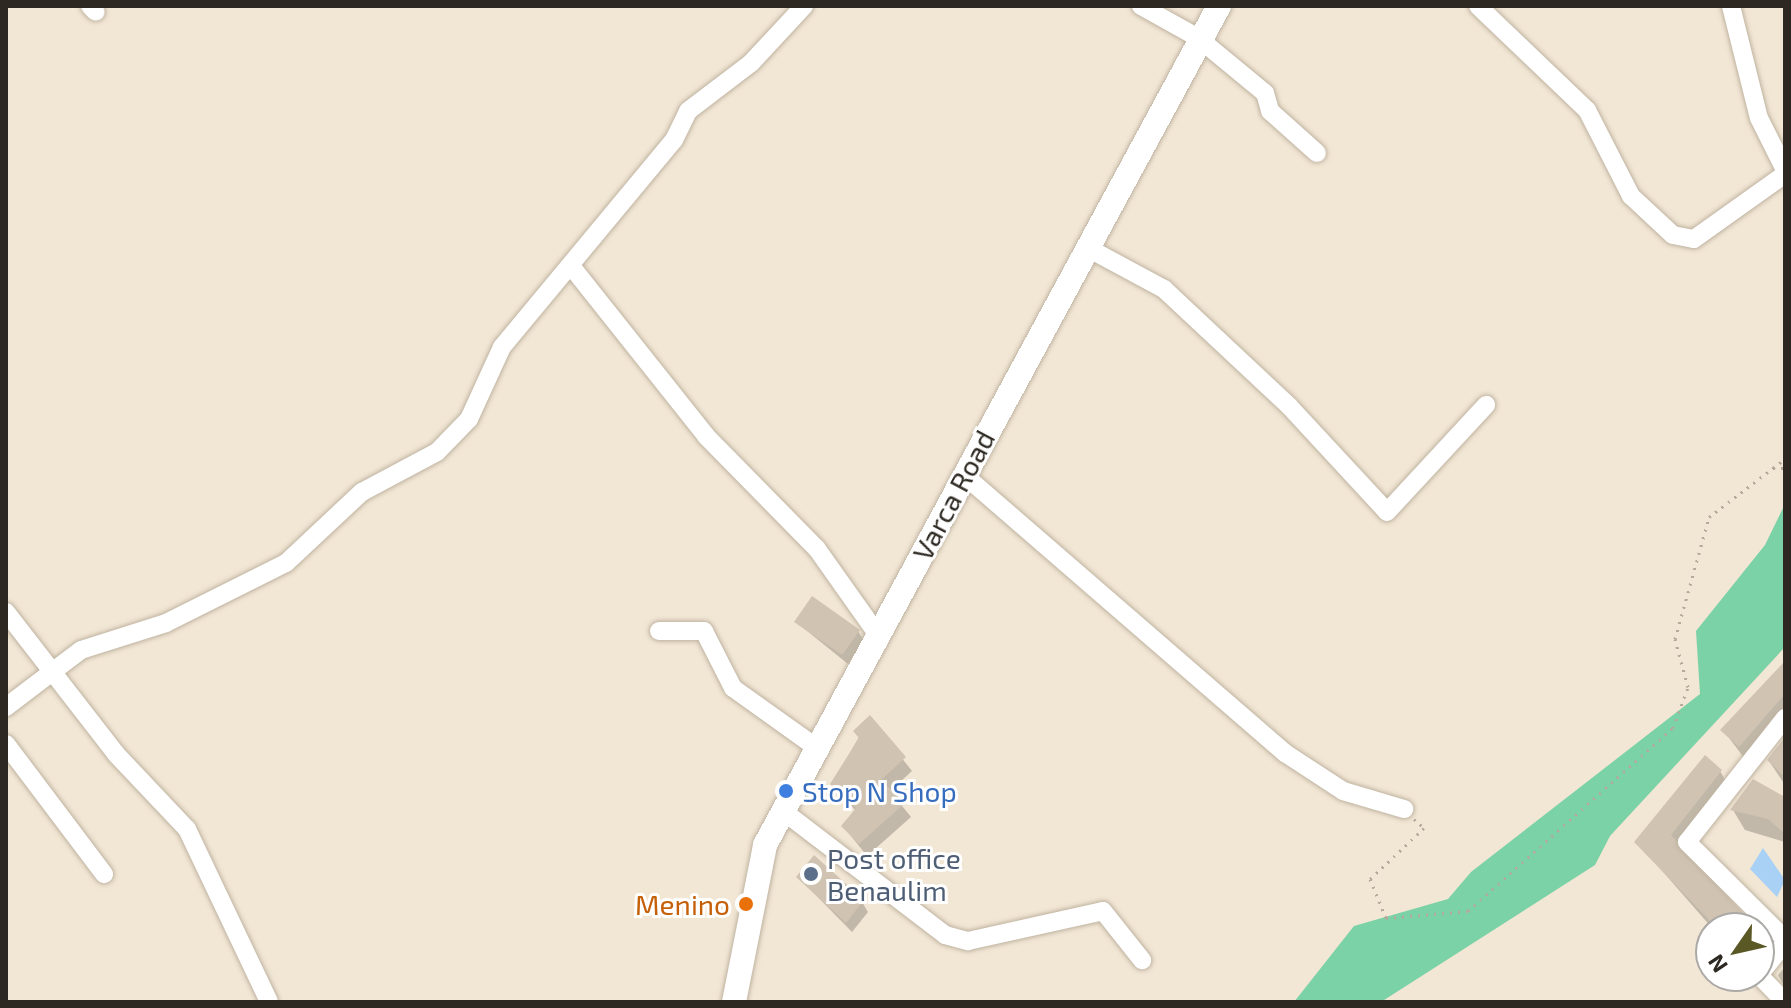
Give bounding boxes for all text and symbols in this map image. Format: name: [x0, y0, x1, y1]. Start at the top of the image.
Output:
street label: Varca Road: [905, 424, 1001, 566]
place label: Stop N Shop: [802, 774, 957, 808]
marker: Stop N Shop: [777, 782, 795, 800]
place label: Post office Benaulim: [827, 841, 961, 907]
marker: Post office Benaulim: [802, 865, 820, 883]
place label: Menino: [635, 887, 730, 921]
marker: Menino: [737, 895, 755, 913]
north arrow: [1695, 912, 1775, 992]
text: N: [1702, 950, 1732, 978]

